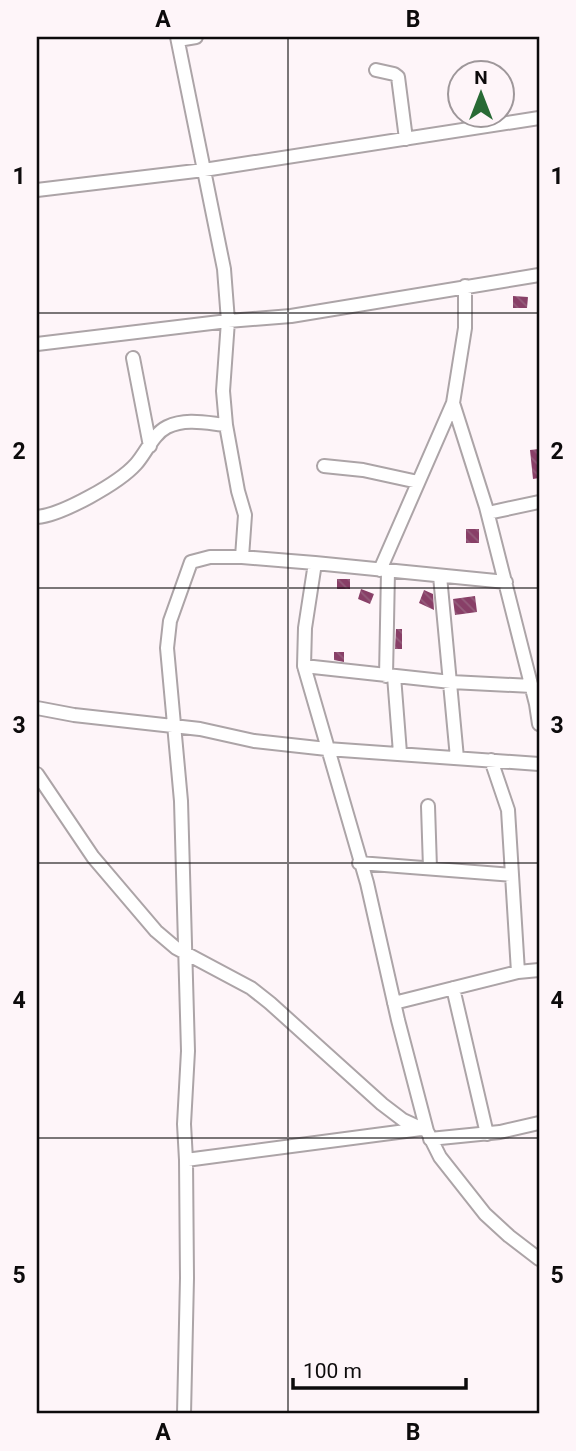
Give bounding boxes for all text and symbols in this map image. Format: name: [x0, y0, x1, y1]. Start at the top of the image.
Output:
text: A: [155, 6, 171, 33]
text: B: [406, 6, 420, 33]
north arrow: [447, 60, 516, 130]
text: N: [474, 66, 488, 89]
text: 1: [12, 163, 26, 190]
text: 1: [550, 163, 564, 190]
text: 2: [12, 438, 26, 465]
text: 2: [550, 438, 564, 465]
text: 3: [12, 712, 26, 739]
text: 3: [550, 712, 564, 739]
text: 4: [12, 987, 26, 1014]
text: 4: [550, 987, 564, 1014]
text: 5: [12, 1262, 26, 1289]
text: 5: [550, 1262, 564, 1289]
scale bar: [293, 1346, 466, 1390]
text: 100 m: [303, 1359, 362, 1383]
text: A: [155, 1419, 171, 1446]
text: B: [406, 1419, 420, 1446]

